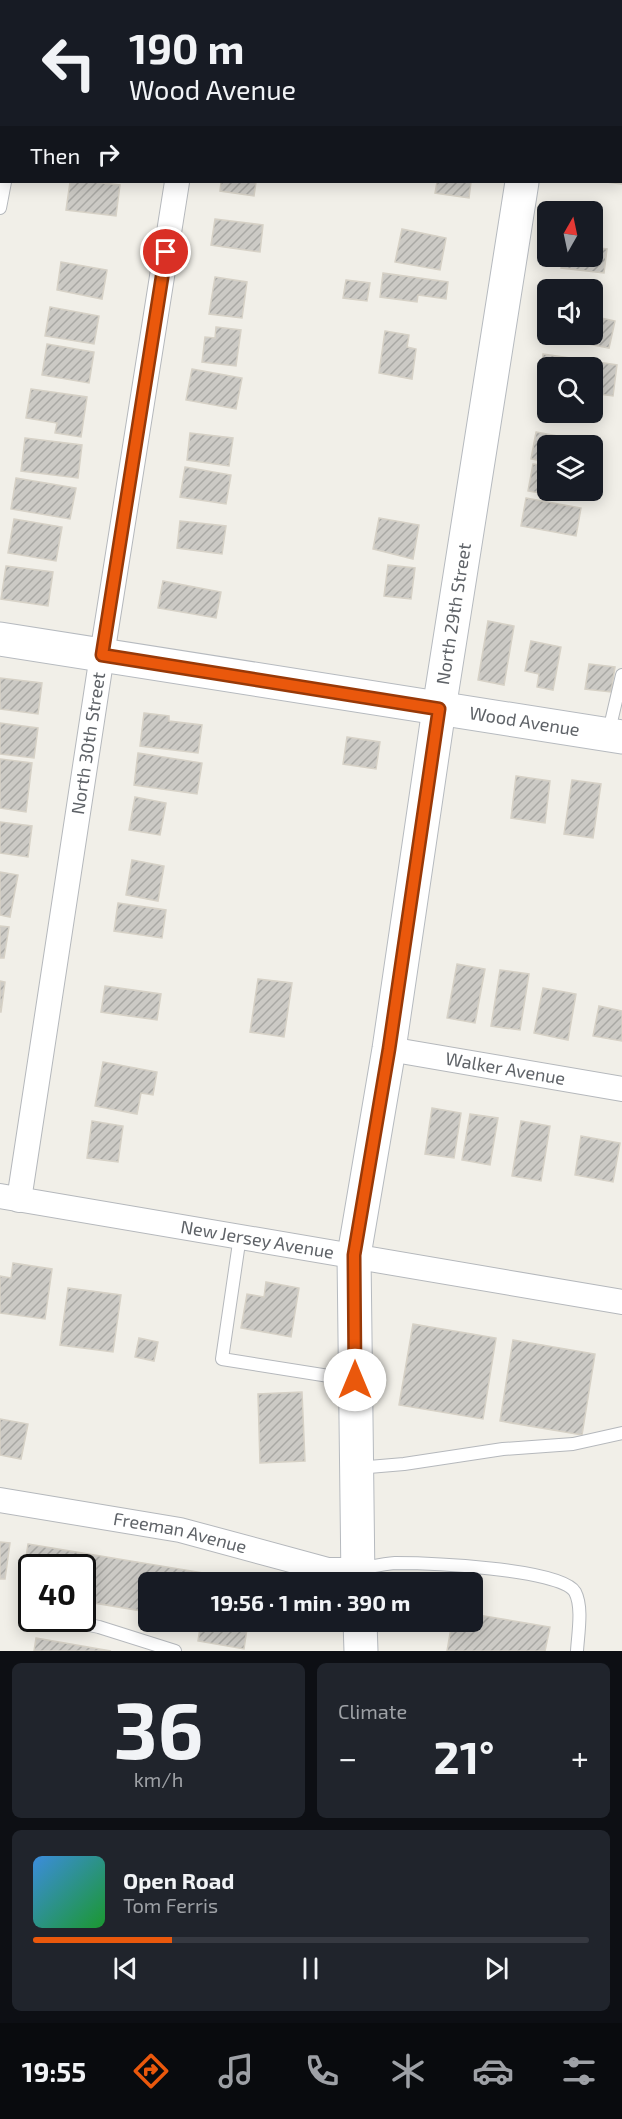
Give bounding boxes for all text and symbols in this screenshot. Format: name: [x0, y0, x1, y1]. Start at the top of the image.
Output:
text: 190 m: [129, 22, 245, 72]
icon: left: [30, 24, 108, 102]
text: Wood Avenue: [129, 73, 296, 105]
icon: right: [92, 138, 125, 171]
text: Then: [30, 142, 80, 168]
north arrow: [537, 201, 603, 267]
map controls: [537, 201, 603, 501]
pin: [140, 226, 191, 277]
icon: arrive: [149, 235, 182, 268]
button: sound: [537, 279, 603, 345]
button: search: [537, 357, 603, 423]
button: layers: [537, 435, 603, 501]
street label: North 29th Street: [431, 541, 475, 686]
street label: North 30th Street: [66, 670, 109, 816]
street label: Wood Avenue: [468, 701, 581, 740]
street label: Walker Avenue: [444, 1047, 567, 1089]
street label: New Jersey Avenue: [179, 1215, 336, 1263]
position arrow: [323, 1348, 387, 1412]
street label: Freeman Avenue: [112, 1507, 249, 1558]
speed limit sign: 40: [18, 1554, 96, 1632]
text: 19:56 · 1 min · 390 m: [211, 1589, 410, 1615]
text: 36: [113, 1681, 204, 1775]
text: Climate: [338, 1699, 407, 1723]
text: 21°: [434, 1729, 495, 1783]
text: −: [338, 1737, 357, 1777]
text: +: [571, 1737, 589, 1777]
text: km/h: [134, 1767, 183, 1791]
text: Open Road: [123, 1867, 235, 1893]
text: Tom Ferris: [123, 1893, 218, 1917]
icon: previous: [109, 1952, 142, 1985]
icon: pause: [294, 1952, 327, 1985]
icon: next: [480, 1952, 513, 1985]
icon: directions: [130, 2050, 172, 2092]
icon: music: [215, 2050, 257, 2092]
icon: phone: [301, 2050, 343, 2092]
icon: climate: [387, 2050, 429, 2092]
icon: car: [472, 2050, 514, 2092]
icon: filters: [558, 2050, 600, 2092]
text: 19:55: [22, 2055, 86, 2087]

